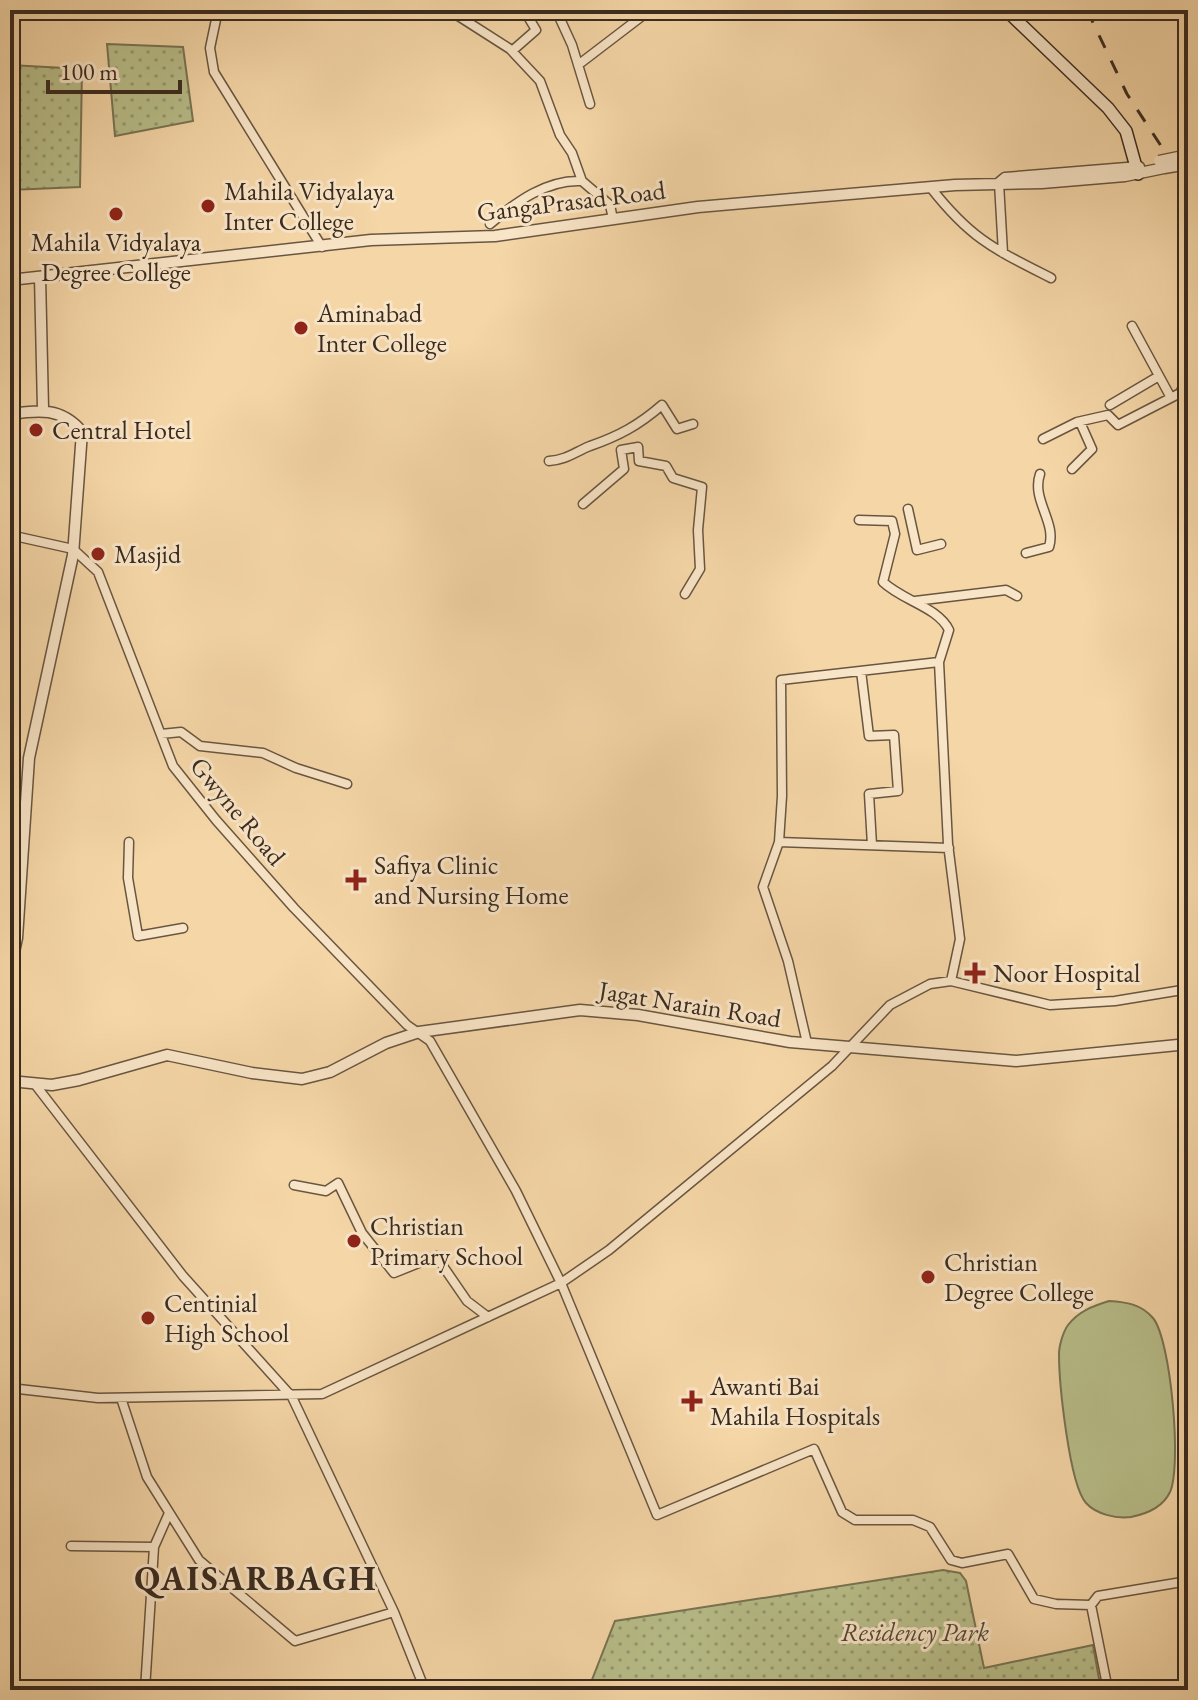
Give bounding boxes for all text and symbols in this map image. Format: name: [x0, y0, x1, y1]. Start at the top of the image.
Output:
scale bar: [48, 44, 180, 94]
text: 100 m: [60, 56, 118, 87]
street label: GangaPrasad Road: [475, 172, 668, 229]
place label: Mahila Vidyalaya Inter College: [224, 174, 395, 238]
marker: Mahila Vidyalaya Inter College: [199, 197, 217, 215]
marker: Mahila Vidyalaya Degree College: [107, 205, 125, 223]
place label: Mahila Vidyalaya Degree College: [31, 225, 202, 289]
place label: Aminabad Inter College: [316, 296, 447, 360]
marker: Aminabad Inter College: [292, 319, 310, 337]
place label: Central Hotel: [52, 413, 191, 447]
marker: Central Hotel: [27, 421, 45, 439]
place label: Masjid: [114, 537, 182, 571]
marker: Masjid: [89, 545, 107, 563]
street label: Gwyne Road: [183, 750, 294, 873]
place label: Safiya Clinic and Nursing Home: [374, 848, 569, 912]
marker: Safiya Clinic and Nursing Home: [345, 869, 367, 891]
place label: Noor Hospital: [993, 956, 1140, 990]
marker: Noor Hospital: [964, 962, 986, 984]
street label: Jagat Narain Road: [594, 973, 784, 1035]
place label: Christian Primary School: [370, 1209, 523, 1273]
marker: Christian Primary School: [345, 1232, 363, 1250]
place label: Christian Degree College: [944, 1245, 1094, 1309]
marker: Christian Degree College: [919, 1268, 937, 1286]
place label: Centinial High School: [164, 1286, 289, 1350]
marker: Centinial High School: [139, 1309, 157, 1327]
place label: Awanti Bai Mahila Hospitals: [709, 1369, 880, 1433]
marker: Awanti Bai Mahila Hospitals: [681, 1390, 703, 1412]
district label: QAISARBAGH: [134, 1556, 378, 1600]
park label: Residency Park: [841, 1615, 989, 1649]

